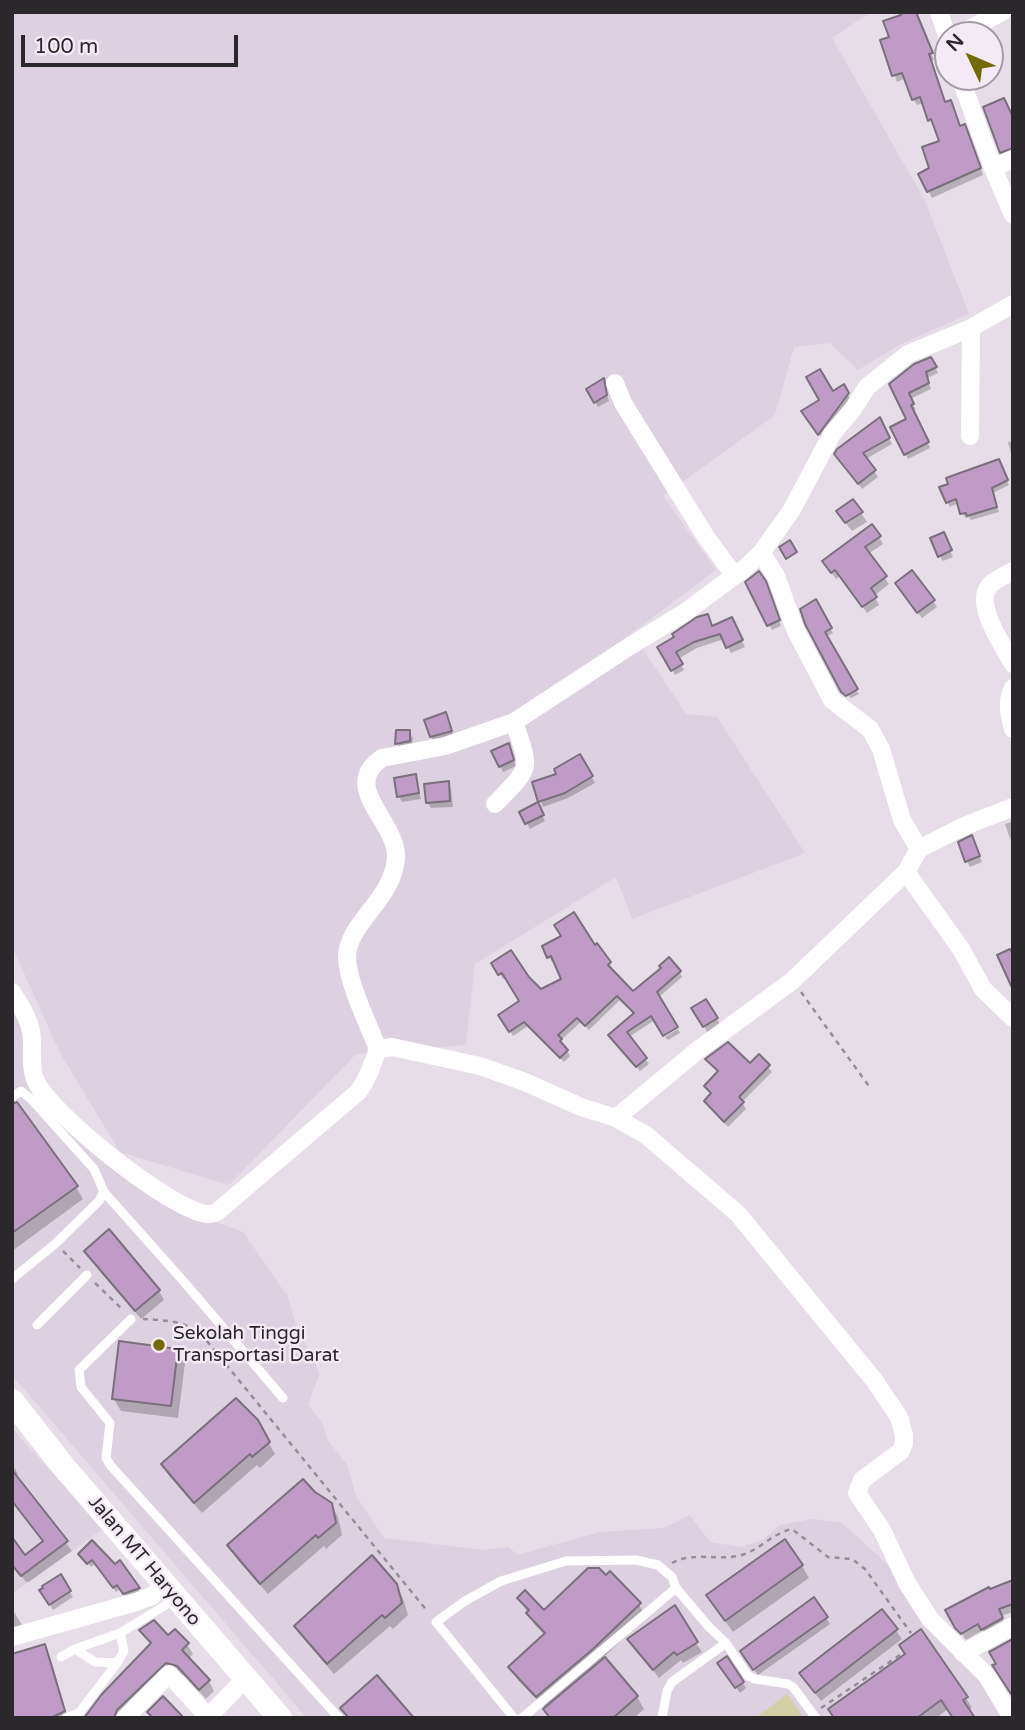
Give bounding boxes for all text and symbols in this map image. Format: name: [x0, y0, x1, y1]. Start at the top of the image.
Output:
scale bar: [24, 21, 242, 65]
north arrow: [934, 21, 1004, 91]
text: N: [942, 30, 969, 56]
text: 100 m: [34, 34, 98, 59]
place label: Sekolah Tinggi Transportasi Darat: [173, 1323, 339, 1367]
marker: Sekolah Tinggi Transportasi Darat: [151, 1337, 167, 1353]
street label: Jalan MT Haryono: [83, 1491, 205, 1631]

